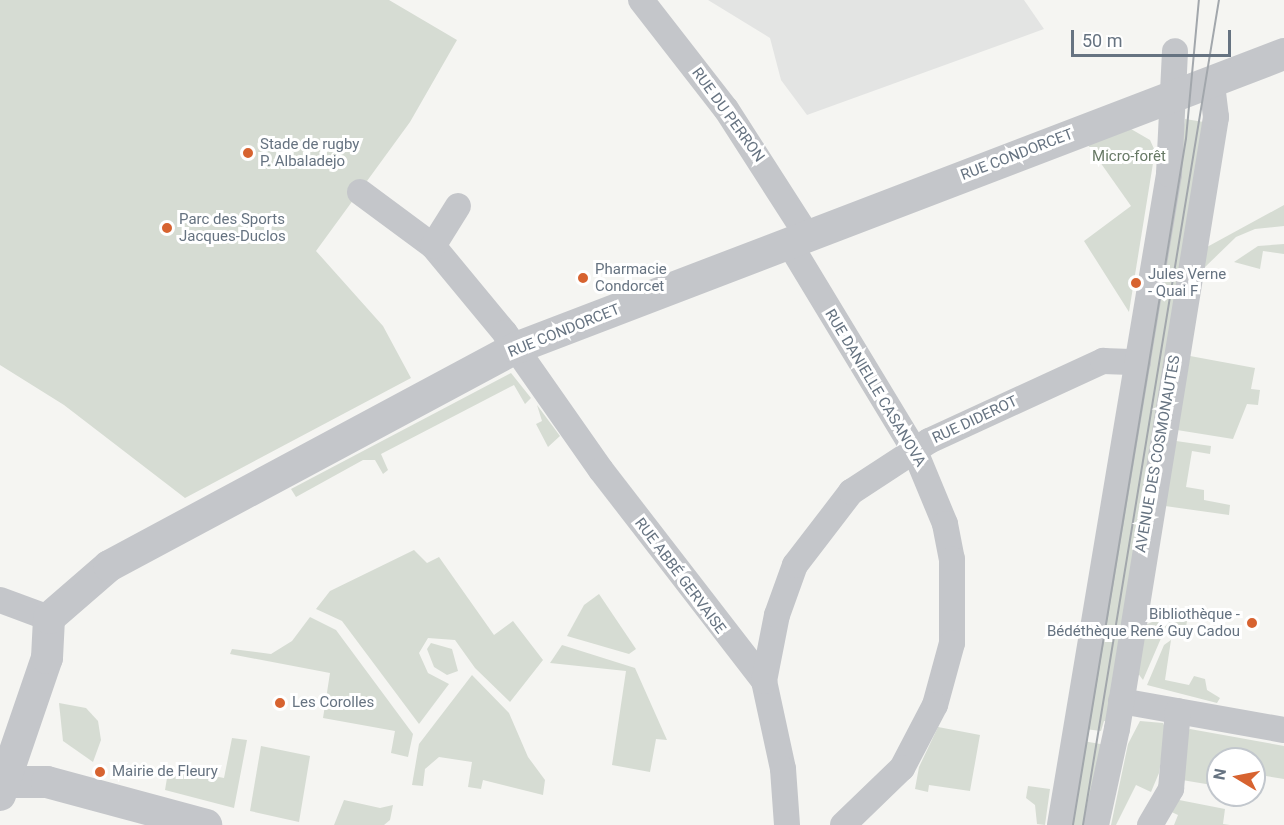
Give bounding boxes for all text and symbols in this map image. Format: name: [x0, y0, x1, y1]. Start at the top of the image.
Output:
scale bar: [1074, 18, 1234, 56]
text: 50 m: [1082, 30, 1122, 51]
street label: RUE DU PERRON: [688, 64, 768, 166]
street label: RUE CONDORCET: [958, 125, 1076, 185]
place label: Stade de rugby P. Albaladejo: [260, 135, 359, 170]
marker: Stade de rugby P. Albaladejo: [241, 146, 255, 160]
park label: Micro-forêt: [1092, 148, 1166, 166]
place label: Parc des Sports Jacques-Duclos: [179, 210, 286, 245]
marker: Parc des Sports Jacques-Duclos: [160, 221, 174, 235]
place label: Pharmacie Condorcet: [595, 260, 667, 295]
place label: Jules Verne - Quai F: [1148, 265, 1226, 300]
marker: Pharmacie Condorcet: [576, 271, 590, 285]
marker: Jules Verne - Quai F: [1129, 276, 1143, 290]
street label: RUE CONDORCET: [506, 300, 622, 362]
street label: RUE DANIELLE CASANOVA: [821, 306, 929, 470]
street label: AVENUE DES COSMONAUTES: [1132, 354, 1184, 554]
street label: RUE DIDEROT: [930, 392, 1020, 448]
street label: RUE ABBÉ GERVAISE: [631, 515, 729, 637]
place label: Bibliothèque - Bédéthèque René Guy Cadou: [1047, 605, 1240, 640]
marker: Bibliothèque - Bédéthèque René Guy Cadou: [1245, 616, 1259, 630]
place label: Les Corolles: [292, 694, 374, 712]
marker: Les Corolles: [273, 696, 287, 710]
north arrow: [1206, 747, 1266, 807]
place label: Mairie de Fleury: [112, 763, 218, 781]
marker: Mairie de Fleury: [93, 765, 107, 779]
text: N: [1209, 767, 1230, 781]

